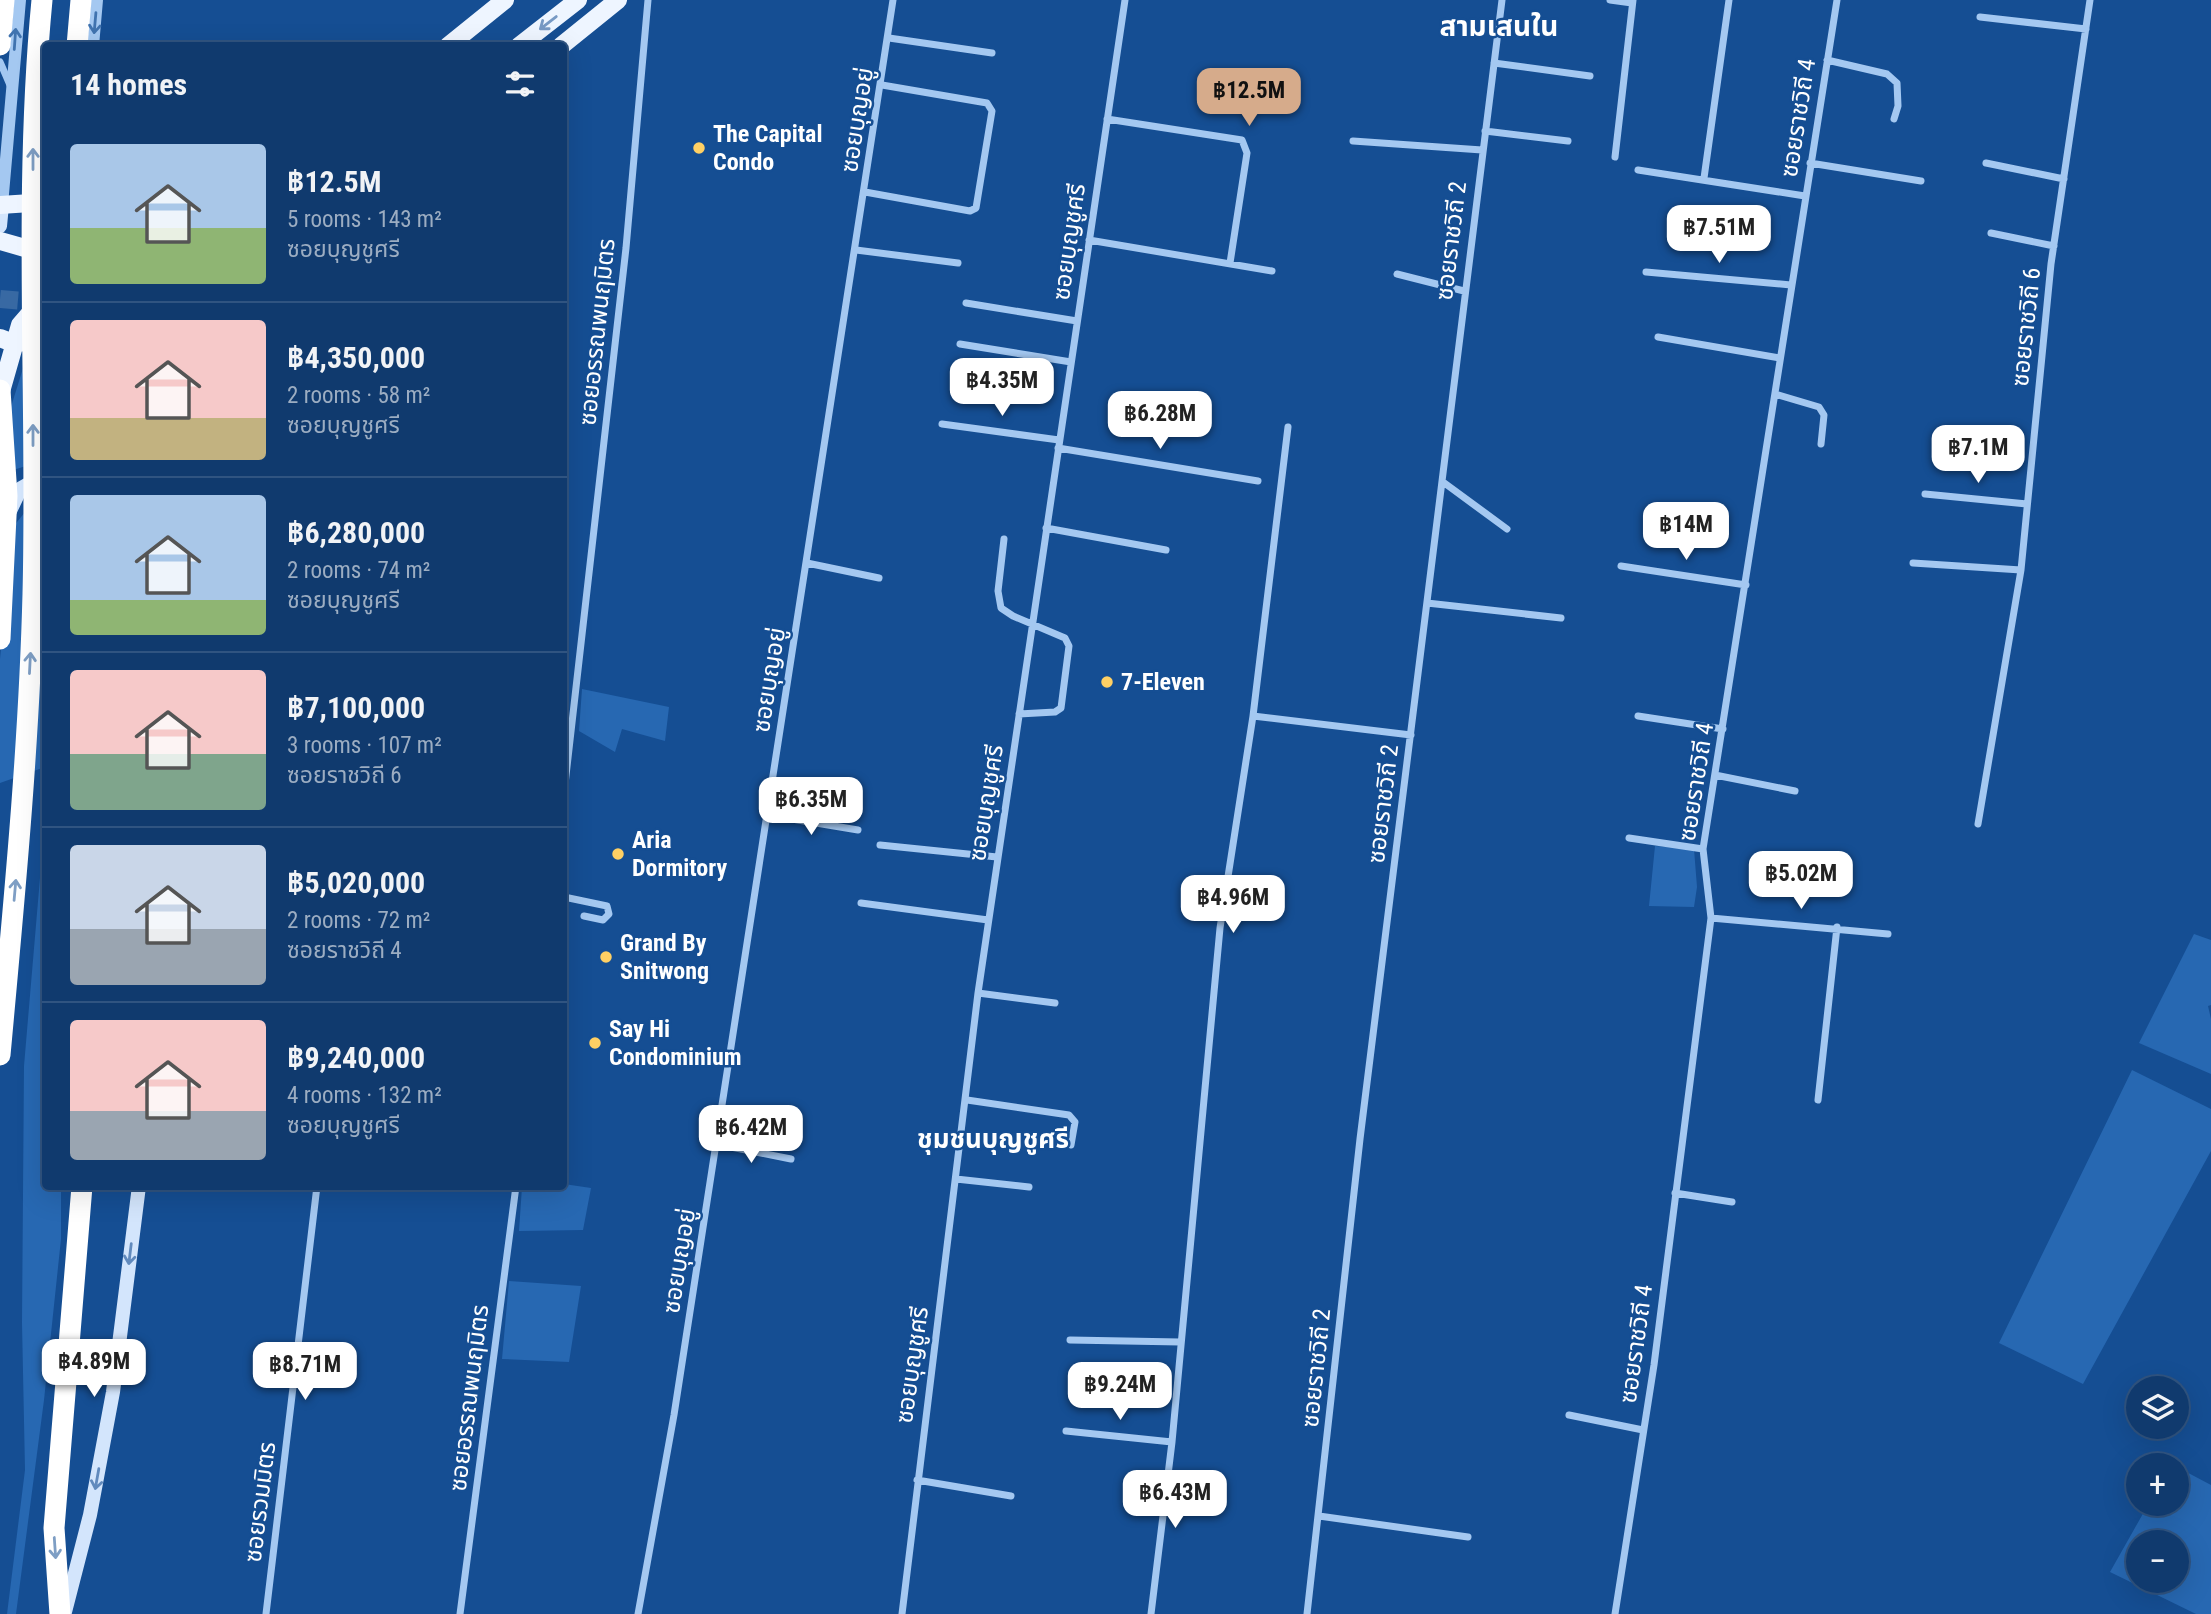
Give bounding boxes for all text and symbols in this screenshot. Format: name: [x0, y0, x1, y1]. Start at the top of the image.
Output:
district label: สามเสนใน: [1440, 10, 1558, 43]
one-way arrow: [88, 11, 101, 34]
one-way arrow: [540, 15, 558, 30]
one-way arrow: [9, 28, 22, 51]
street label: ซอยราชวิถี 4: [1775, 57, 1821, 179]
icon: filters: [501, 65, 539, 103]
street label: ซอยบุญอยู่: [835, 66, 880, 175]
text: 14 homes: [70, 67, 187, 102]
pin: ฿12.5M: [1192, 68, 1306, 128]
text: ฿12.5M: [1213, 77, 1285, 104]
place label: The Capital Condo: [713, 120, 822, 176]
marker: The Capital Condo: [691, 140, 707, 156]
one-way arrow: [26, 147, 40, 170]
text: ฿12.5M: [287, 164, 381, 199]
icon: home: [126, 172, 210, 256]
street label: ซอยราชวิถี 2: [1430, 180, 1472, 302]
street label: ซอยบุญชูศรี: [1047, 182, 1092, 302]
pin: ฿7.51M: [1662, 205, 1776, 265]
text: 5 rooms · 143 m²: [287, 206, 442, 233]
text: ฿7.51M: [1683, 214, 1755, 241]
text: ซอยบุญชูศรี: [287, 236, 400, 263]
street label: ซอยอรรณพนฤมิตร: [573, 237, 621, 427]
street label: ซอยราชวิถี 6: [2006, 266, 2046, 388]
text: ฿4,350,000: [287, 340, 425, 375]
icon: home: [126, 348, 210, 432]
pin: ฿4.35M: [945, 358, 1059, 418]
text: ฿4.35M: [966, 367, 1038, 394]
text: 2 rooms · 58 m²: [287, 382, 430, 409]
pin: ฿6.28M: [1103, 392, 1217, 451]
text: ฿6.28M: [1124, 400, 1196, 427]
text: ซอยบุญชูศรี: [287, 412, 400, 439]
one-way arrow: [26, 424, 40, 447]
pin: ฿7.1M: [1929, 426, 2027, 485]
text: ฿7.1M: [1948, 434, 2008, 461]
pin: ฿14M: [1645, 503, 1727, 562]
text: ฿14M: [1659, 511, 1713, 538]
text: ฿6,280,000: [287, 515, 425, 550]
icon: home: [126, 523, 210, 607]
text: 2 rooms · 74 m²: [287, 557, 430, 584]
text: ซอยบุญชูศรี: [287, 587, 400, 614]
street label: ซอยบุญอยู่: [747, 626, 792, 735]
one-way arrow: [23, 651, 36, 674]
place label: 7-Eleven: [1121, 668, 1205, 696]
marker: 7-Eleven: [1099, 674, 1115, 690]
text: ฿7,100,000: [287, 690, 425, 725]
icon: home: [126, 698, 210, 782]
street label: ซอยราชวิถี 4: [1673, 721, 1719, 843]
text: 3 rooms · 107 m²: [287, 732, 442, 759]
street label: ซอยบุญชูศรี: [963, 743, 1010, 863]
street label: ซอยราชวิถี 2: [1362, 743, 1404, 865]
text: ซอยราชวิถี 6: [287, 762, 402, 789]
pin: ฿6.35M: [754, 778, 868, 837]
text: ฿6.35M: [775, 786, 847, 813]
place label: Aria Dormitory: [632, 826, 727, 882]
marker: Aria Dormitory: [610, 846, 626, 862]
pin: ฿5.02M: [1744, 852, 1858, 911]
text: ฿5.02M: [1765, 860, 1837, 887]
text: ฿5,020,000: [287, 865, 425, 900]
icon: home: [126, 873, 210, 957]
pin: ฿4.96M: [1176, 876, 1290, 935]
one-way arrow: [9, 879, 22, 901]
text: ฿4.96M: [1197, 884, 1269, 911]
text: 2 rooms · 72 m²: [287, 907, 430, 934]
place label: Grand By Snitwong: [620, 929, 709, 985]
text: ซอยราชวิถี 4: [287, 937, 402, 964]
marker: Grand By Snitwong: [598, 949, 614, 965]
place label: Say Hi Condominium: [609, 1015, 742, 1071]
marker: Say Hi Condominium: [587, 1035, 603, 1051]
text: ฿9,240,000: [287, 1040, 425, 1075]
icon: home: [126, 1048, 210, 1132]
text: 4 rooms · 132 m²: [287, 1082, 442, 1109]
pin: ฿6.42M: [694, 1106, 808, 1165]
text: ซอยบุญชูศรี: [287, 1112, 400, 1139]
text: ฿6.42M: [715, 1114, 787, 1141]
district label: ชุมชนบุญชูศรี: [917, 1124, 1069, 1155]
street label: ซอยบุญอยู่: [657, 1207, 702, 1316]
one-way arrow: [123, 1242, 136, 1265]
street label: ซอยราชวิถี 4: [1614, 1283, 1658, 1405]
street label: ซอยอรรณพนฤมิตร: [444, 1303, 494, 1493]
street label: ซอยบุญชูศรี: [890, 1305, 935, 1425]
street label: ซอยราชวิถี 2: [1296, 1307, 1336, 1429]
pin: ฿4.89M: [37, 1340, 151, 1399]
pin: ฿8.71M: [248, 1342, 362, 1402]
text: ฿4.89M: [58, 1348, 130, 1375]
text: ฿8.71M: [269, 1351, 341, 1378]
pin: ฿9.24M: [1063, 1362, 1177, 1422]
text: ฿9.24M: [1084, 1371, 1156, 1398]
map controls: [2126, 1376, 2189, 1593]
button: layers: [2126, 1376, 2189, 1439]
street label: ซอยรวมมิตร: [239, 1440, 281, 1564]
button: +: [2126, 1453, 2189, 1516]
one-way arrow: [89, 1467, 103, 1490]
pin: ฿6.43M: [1118, 1470, 1232, 1530]
text: ฿6.43M: [1139, 1479, 1211, 1506]
button: −: [2126, 1530, 2189, 1593]
one-way arrow: [49, 1536, 62, 1559]

